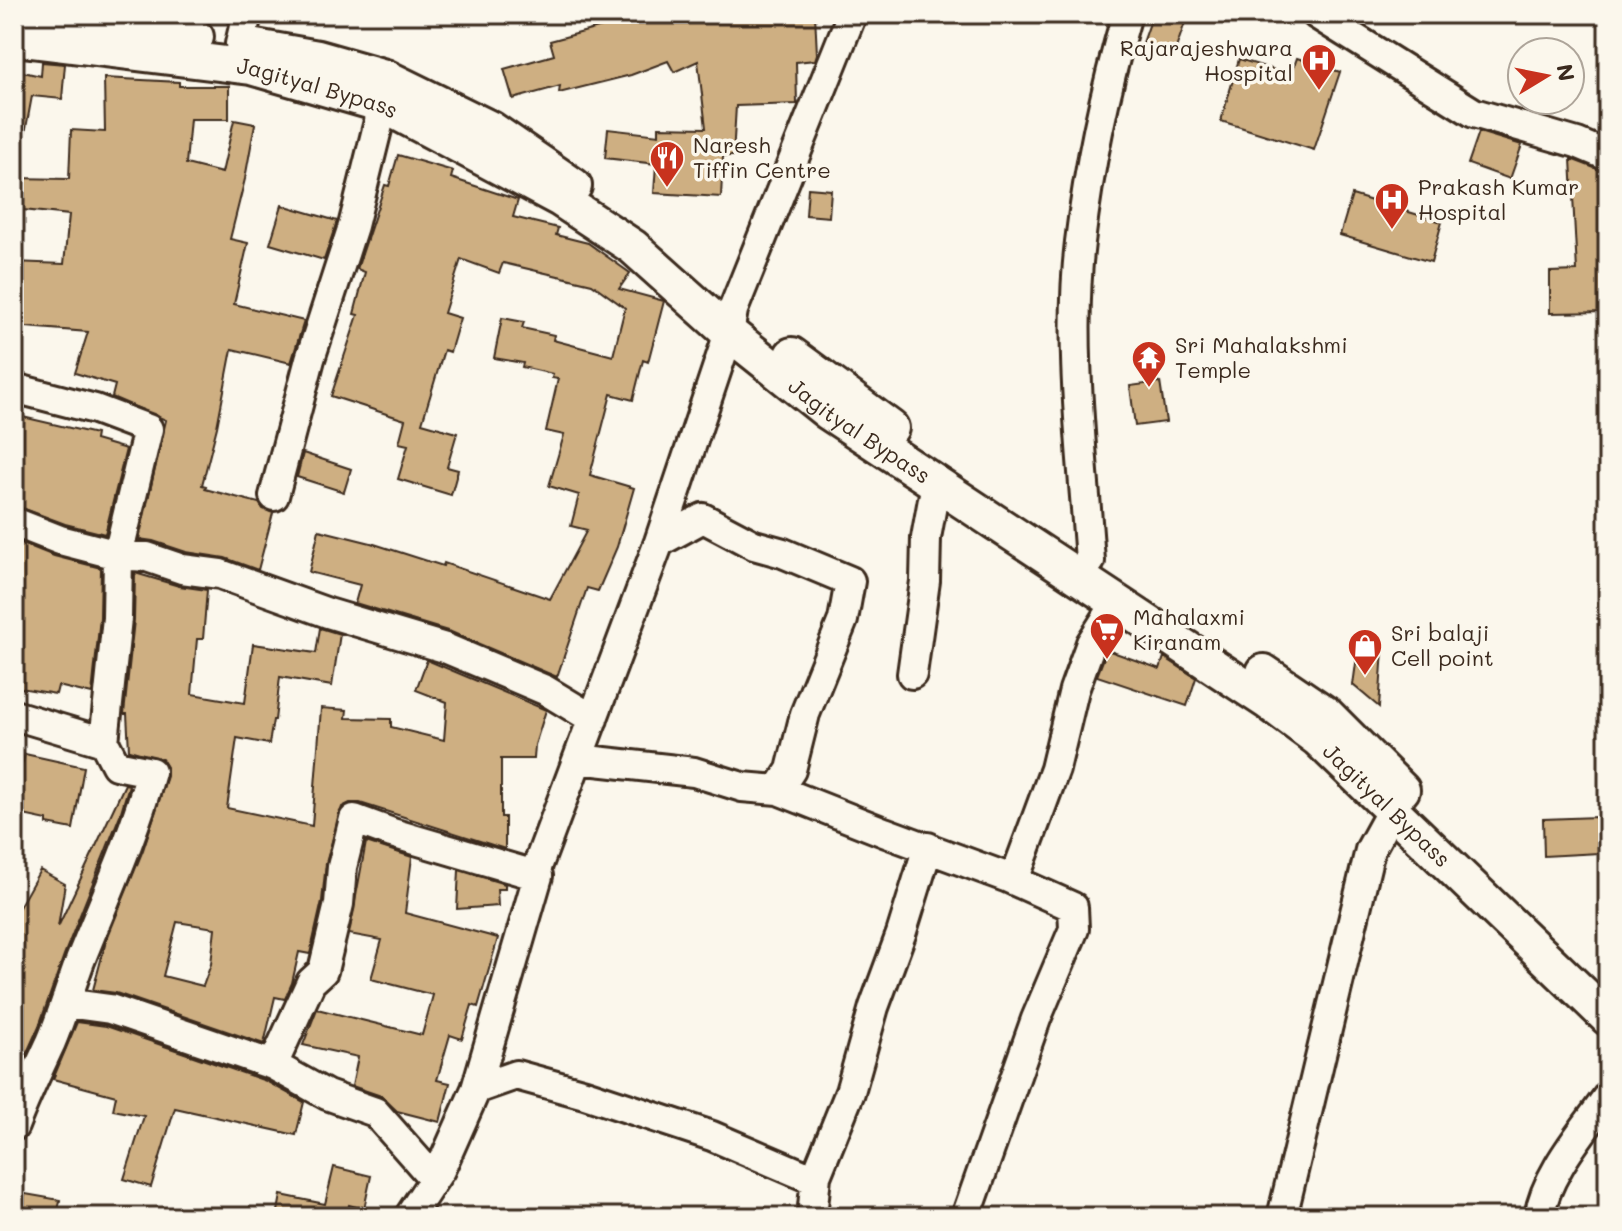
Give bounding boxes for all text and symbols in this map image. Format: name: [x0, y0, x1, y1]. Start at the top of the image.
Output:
place label: Rajarajeshwara Hospital: [1120, 33, 1293, 87]
north arrow: [1506, 36, 1586, 116]
hospital icon: Rajarajeshwara Hospital: [1300, 42, 1338, 92]
street label: Jagityal Bypass: [235, 50, 403, 124]
text: N: [1550, 62, 1582, 83]
place label: Naresh Tiffin Centre: [693, 130, 831, 184]
restaurant icon: Naresh Tiffin Centre: [648, 139, 686, 189]
place label: Prakash Kumar Hospital: [1418, 172, 1579, 226]
hospital icon: Prakash Kumar Hospital: [1373, 181, 1411, 231]
place label: Sri Mahalakshmi Temple: [1175, 330, 1348, 384]
temple icon: Sri Mahalakshmi Temple: [1130, 339, 1168, 389]
street label: Jagityal Bypass: [783, 371, 936, 490]
place label: Mahalaxmi Kiranam: [1133, 602, 1245, 656]
supermarket icon: Mahalaxmi Kiranam: [1088, 611, 1126, 661]
place label: Sri balaji Cell point: [1391, 618, 1494, 672]
shop icon: Sri balaji Cell point: [1346, 627, 1384, 677]
street label: Jagityal Bypass: [1317, 737, 1457, 873]

